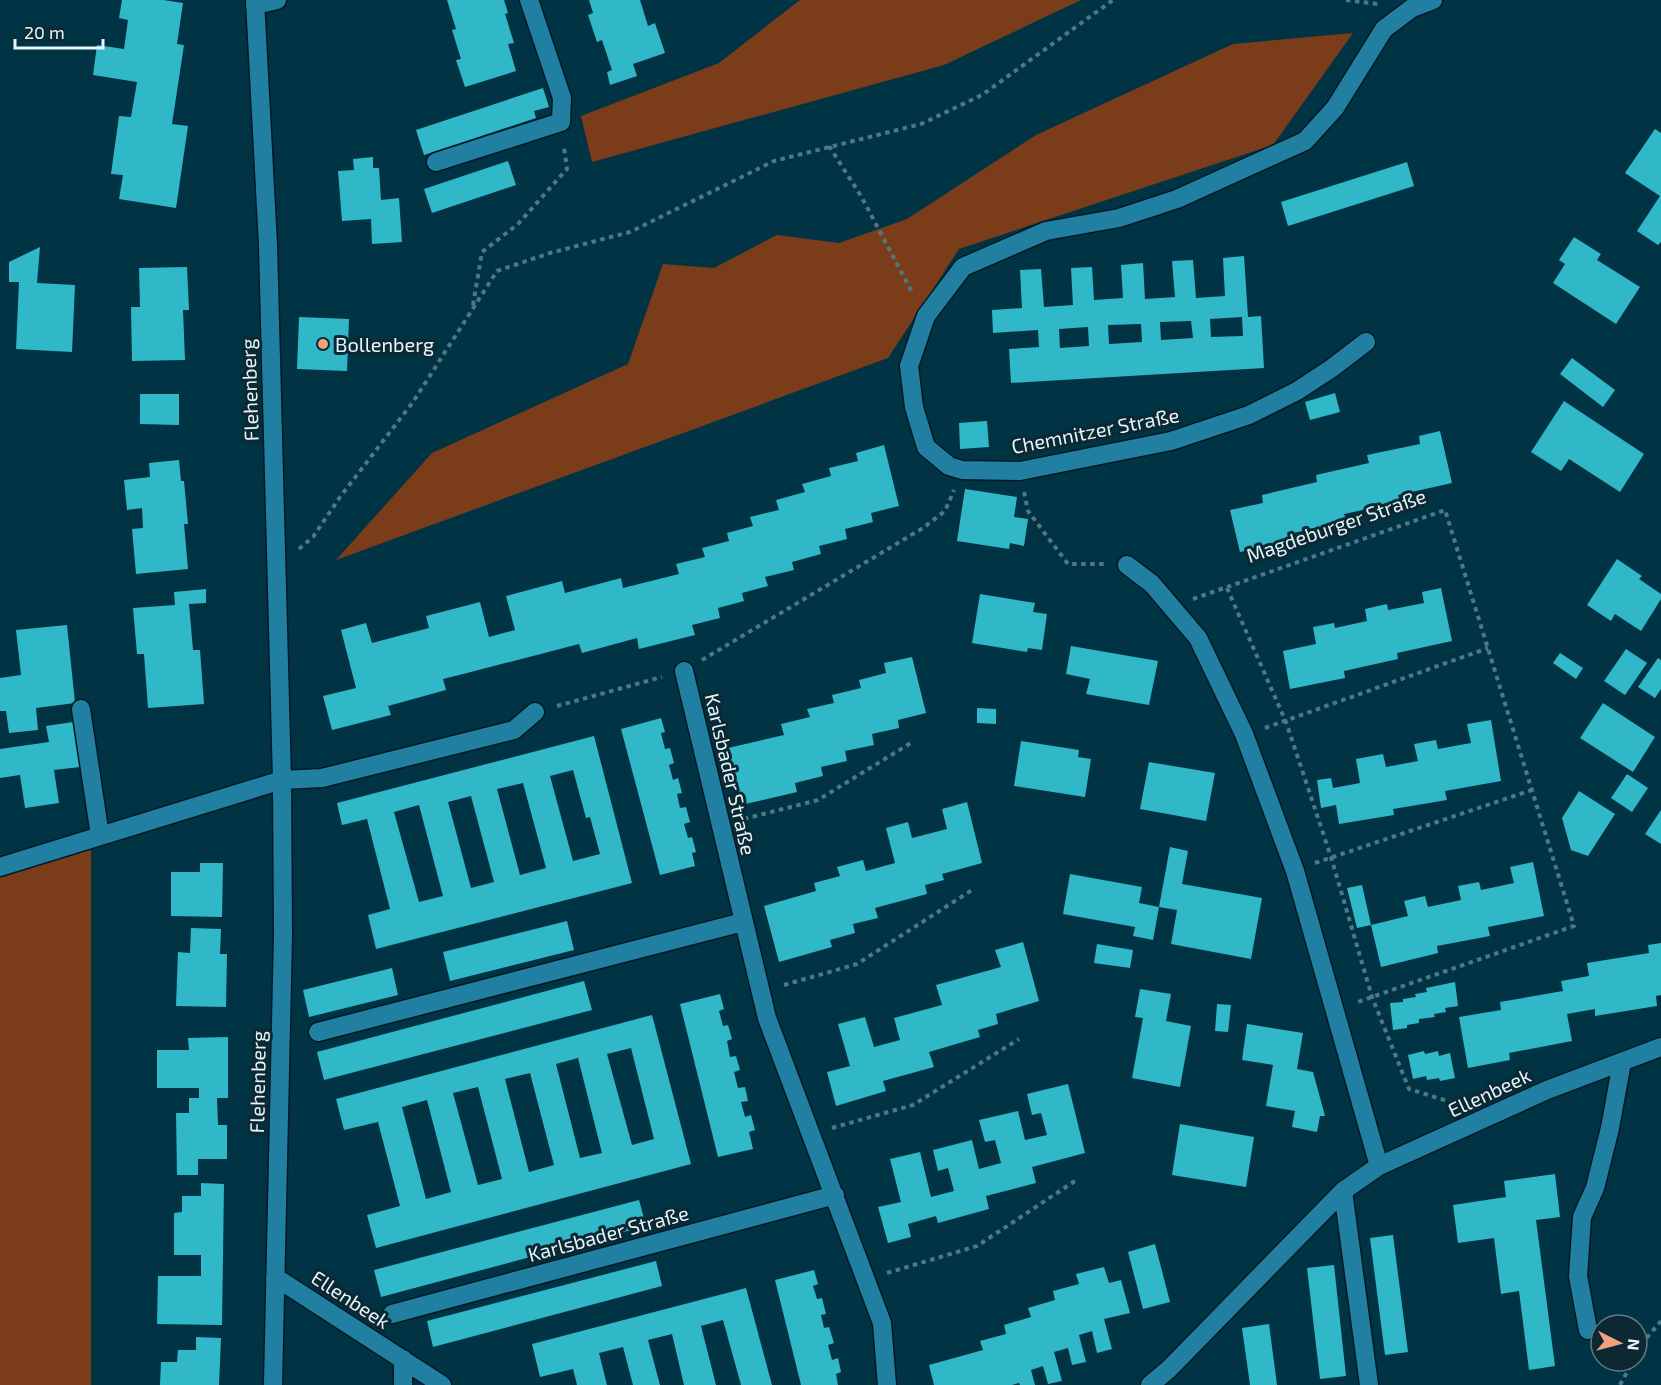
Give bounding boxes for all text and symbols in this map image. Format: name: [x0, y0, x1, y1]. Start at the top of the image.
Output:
scale bar: [15, 12, 104, 50]
text: 20 m: [24, 21, 65, 43]
place label: Bollenberg: [335, 332, 434, 356]
marker: Bollenberg: [316, 337, 330, 351]
street label: Flehenberg: [235, 338, 263, 442]
street label: Chemnitzer Straße: [1009, 402, 1181, 458]
street label: Magdeburger Straße: [1243, 483, 1429, 567]
street label: Karlsbader Straße: [701, 691, 761, 857]
street label: Flehenberg: [244, 1030, 270, 1134]
street label: Ellenbeek: [1444, 1062, 1534, 1122]
street label: Karlsbader Straße: [525, 1200, 691, 1266]
street label: Ellenbeek: [307, 1265, 395, 1333]
north arrow: [1589, 1313, 1649, 1373]
text: N: [1624, 1338, 1644, 1351]

